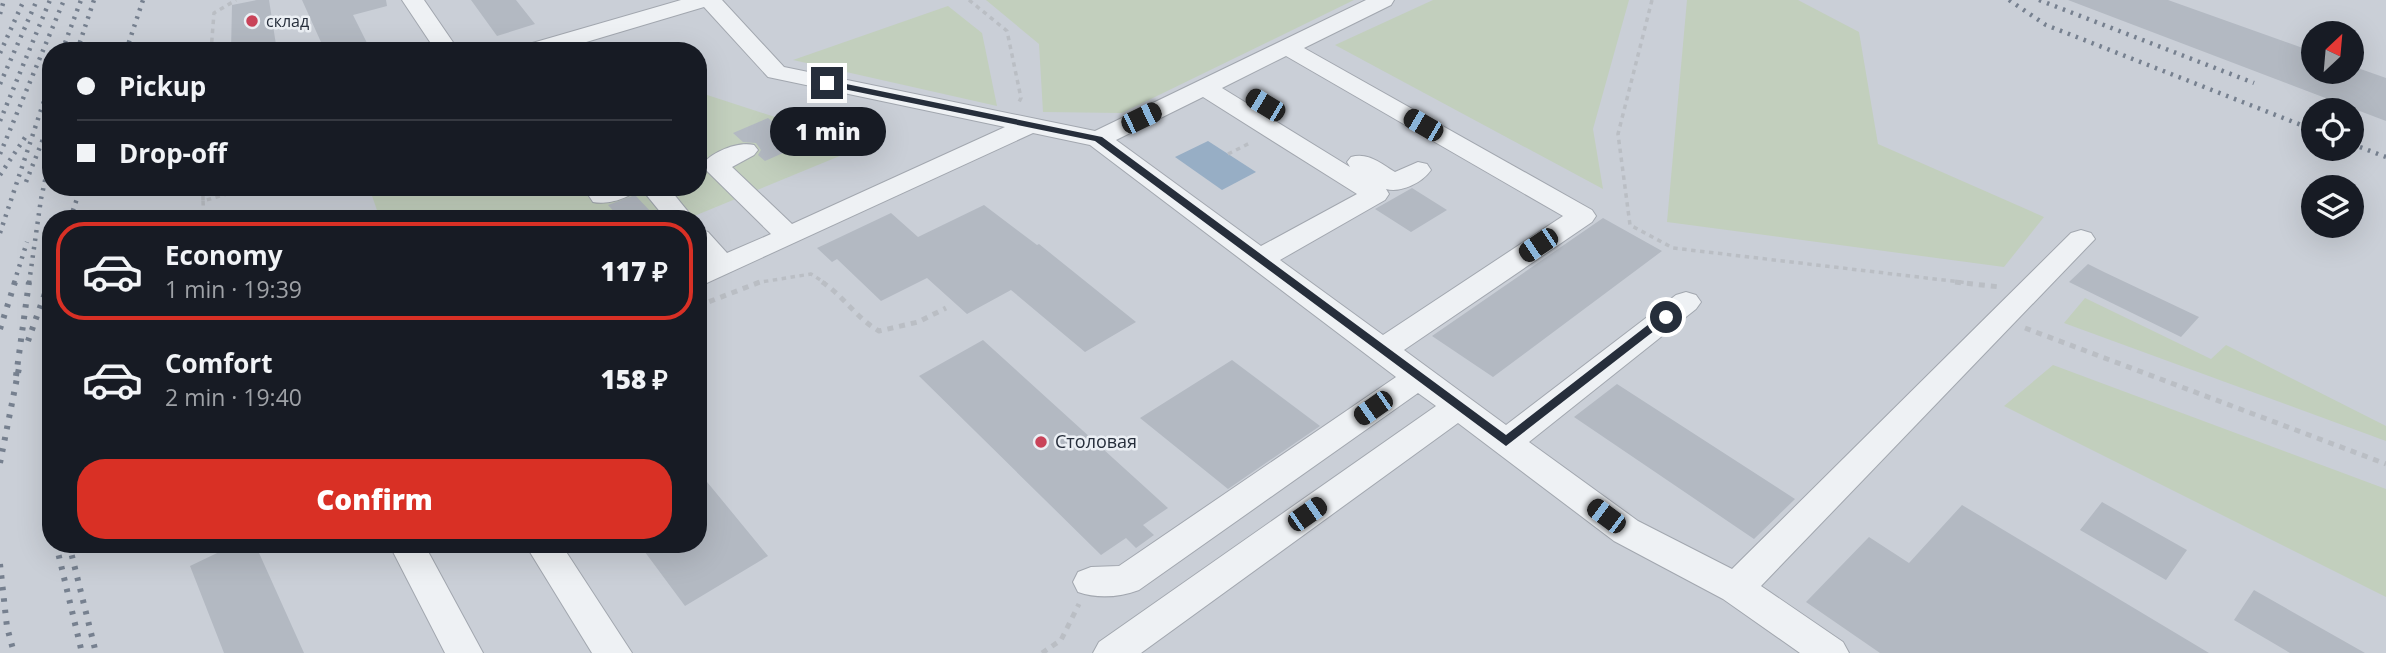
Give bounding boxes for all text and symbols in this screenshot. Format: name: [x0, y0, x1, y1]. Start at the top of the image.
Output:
place label: склад: [266, 10, 309, 32]
marker: склад: [244, 13, 260, 29]
north arrow: [2301, 21, 2364, 84]
map controls: [2301, 21, 2364, 238]
route end: [811, 67, 843, 99]
text: Pickup: [119, 68, 206, 104]
car: [1242, 85, 1289, 125]
button: locate: [2301, 98, 2364, 161]
car: [1118, 99, 1165, 137]
car: [1400, 105, 1447, 145]
callout: 1 min: [769, 108, 885, 156]
text: 1 min: [795, 115, 861, 147]
text: Drop-off: [119, 135, 227, 171]
button: layers: [2301, 175, 2364, 238]
car: [1515, 225, 1562, 265]
text: Economy: [165, 237, 283, 273]
icon: car: [81, 240, 144, 303]
text: 117 ₽: [600, 253, 668, 289]
text: 1 min · 19:39: [165, 273, 302, 305]
route start: [1650, 301, 1682, 333]
text: Comfort: [165, 345, 272, 381]
icon: car: [81, 348, 144, 411]
text: 158 ₽: [600, 361, 668, 397]
text: 2 min · 19:40: [165, 381, 302, 413]
car: [1350, 387, 1397, 429]
place label: Столовая: [1055, 429, 1137, 453]
marker: Столовая: [1033, 434, 1049, 450]
button: Confirm: [77, 459, 672, 539]
car: [1284, 493, 1331, 535]
car: [1583, 495, 1630, 537]

